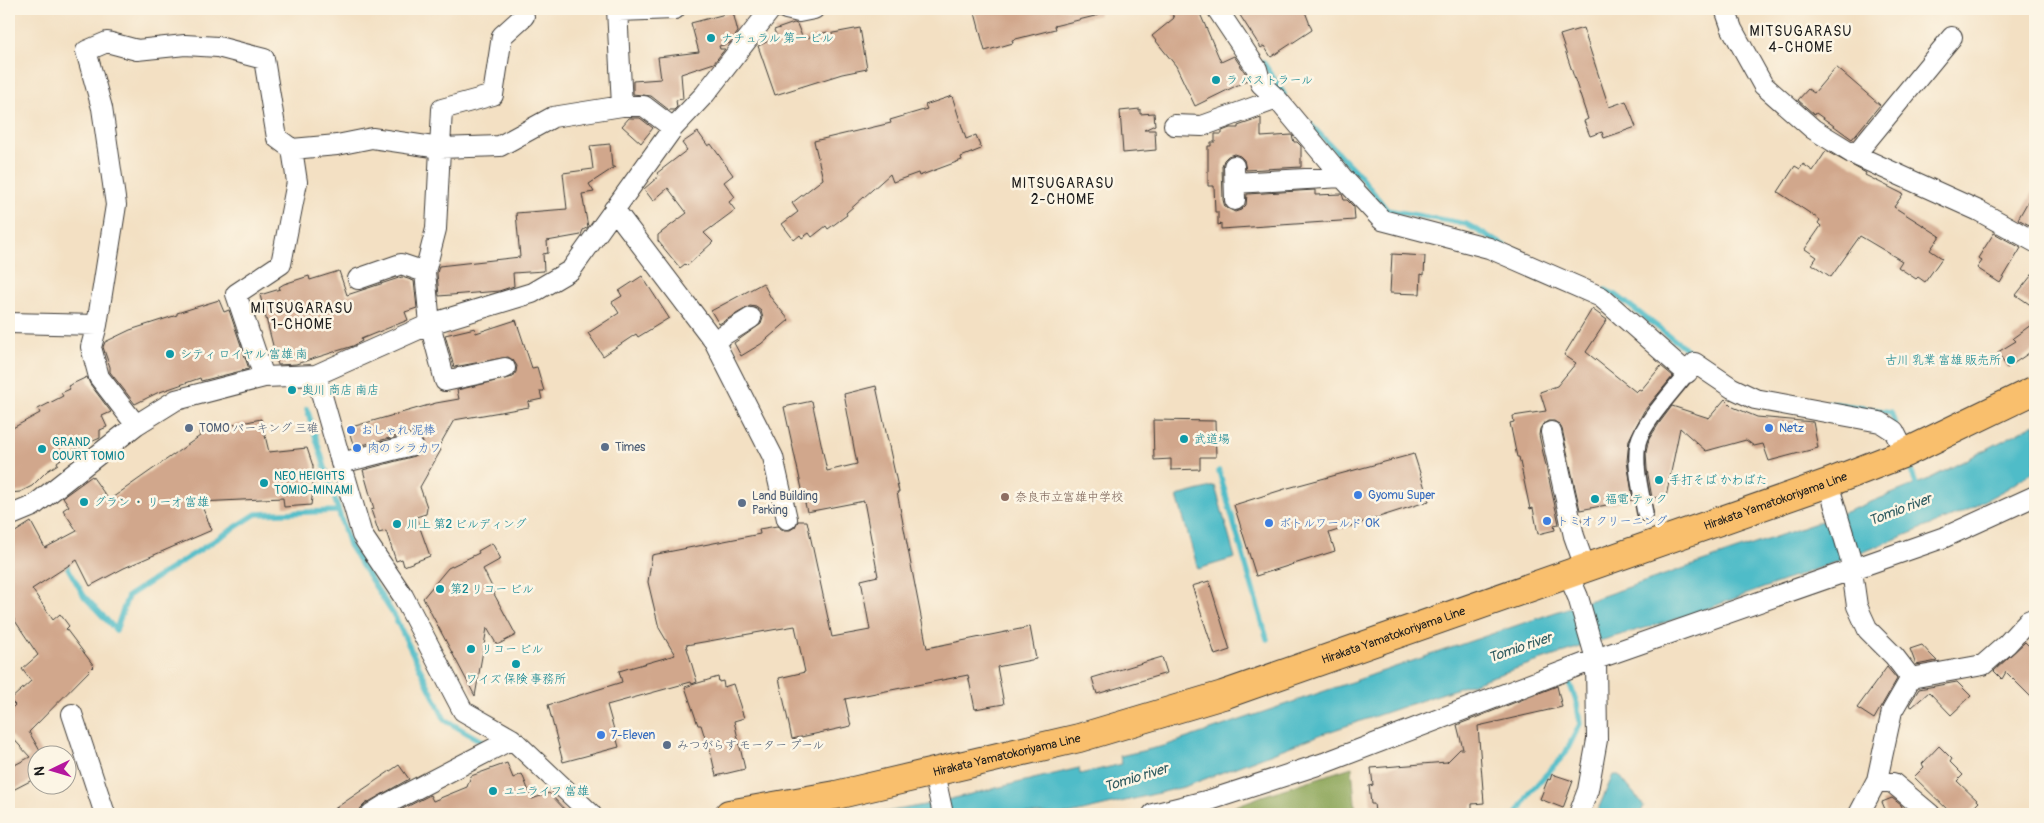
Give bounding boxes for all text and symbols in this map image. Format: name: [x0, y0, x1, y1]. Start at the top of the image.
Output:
district label: MITSUGARASU 4-CHOME: [1749, 23, 1853, 56]
place label: ナチュラル 第一 ビル: [721, 31, 834, 46]
marker: ナチュラル 第一 ビル: [705, 32, 717, 44]
place label: ラ パストラール: [1226, 73, 1313, 88]
marker: ラ パストラール: [1210, 74, 1222, 86]
district label: MITSUGARASU 2-CHOME: [1011, 175, 1115, 208]
district label: MITSUGARASU 1-CHOME: [250, 300, 354, 333]
place label: シティ ロイヤル 富雄 南: [180, 347, 308, 362]
marker: シティ ロイヤル 富雄 南: [164, 348, 176, 360]
place label: 古川 乳業 富雄 販売所: [1885, 353, 2001, 368]
marker: 古川 乳業 富雄 販売所: [2005, 354, 2017, 366]
place label: 奥川 商店 南店: [302, 383, 379, 398]
marker: 奥川 商店 南店: [286, 384, 298, 396]
place label: TOMO パーキング 三碓: [199, 421, 319, 436]
place label: Netz: [1779, 421, 1804, 436]
marker: TOMO パーキング 三碓: [183, 422, 195, 434]
marker: Netz: [1763, 422, 1775, 434]
place label: おしゃれ 泥棒: [361, 423, 436, 438]
marker: おしゃれ 泥棒: [345, 424, 357, 436]
place label: 武道場: [1194, 432, 1230, 447]
marker: 武道場: [1178, 433, 1190, 445]
place label: GRAND COURT TOMIO: [52, 435, 125, 464]
place label: Times: [615, 440, 646, 455]
place label: 肉の シラカワ: [367, 441, 442, 456]
marker: Times: [599, 441, 611, 453]
marker: 肉の シラカワ: [351, 442, 363, 454]
marker: GRAND COURT TOMIO: [36, 443, 48, 455]
place label: NEO HEIGHTS TOMIO-MINAMI: [274, 469, 353, 498]
street label: Hirakata Yamatokoriyama Line: [1702, 469, 1850, 534]
place label: 手打そば かわばた: [1669, 473, 1768, 488]
marker: 手打そば かわばた: [1653, 474, 1665, 486]
marker: NEO HEIGHTS TOMIO-MINAMI: [258, 477, 270, 489]
place label: Gyomu Super: [1368, 488, 1436, 503]
place label: Land Building Parking: [752, 489, 818, 518]
marker: Gyomu Super: [1352, 489, 1364, 501]
water label: Tomio river: [1866, 489, 1936, 529]
place label: 奈良市立富雄中学校: [1015, 490, 1123, 505]
marker: 奈良市立富雄中学校: [999, 491, 1011, 503]
place label: 福電 テック: [1605, 492, 1668, 507]
marker: 福電 テック: [1589, 493, 1601, 505]
place label: グラン ・ リーオ 富雄: [94, 495, 209, 510]
marker: グラン ・ リーオ 富雄: [78, 496, 90, 508]
marker: Land Building Parking: [736, 497, 748, 509]
place label: トミオ クリーニング: [1557, 514, 1668, 529]
marker: トミオ クリーニング: [1541, 515, 1553, 527]
place label: ボトルワールド OK: [1279, 516, 1380, 531]
place label: 川上 第2 ビルディング: [407, 517, 527, 532]
marker: ボトルワールド OK: [1263, 517, 1275, 529]
marker: 川上 第2 ビルディング: [391, 518, 403, 530]
place label: 第2 リコー ビル: [450, 582, 534, 597]
marker: 第2 リコー ビル: [434, 583, 446, 595]
street label: Hirakata Yamatokoriyama Line: [1320, 604, 1467, 668]
water label: Tomio river: [1486, 628, 1556, 666]
place label: リコー ビル: [481, 642, 543, 657]
marker: リコー ビル: [465, 643, 477, 655]
marker: ワイズ 保険 事務所: [510, 658, 522, 670]
place label: ワイズ 保険 事務所: [466, 672, 566, 687]
place label: 7-Eleven: [611, 728, 656, 743]
marker: 7-Eleven: [595, 729, 607, 741]
street label: Hirakata Yamatokoriyama Line: [931, 731, 1082, 780]
place label: みつがらす モーター プール: [677, 738, 824, 753]
marker: みつがらす モーター プール: [661, 739, 673, 751]
north arrow: [28, 746, 78, 796]
water label: Tomio river: [1102, 759, 1172, 795]
text: N: [31, 766, 48, 777]
place label: ユニライフ 富雄: [503, 784, 589, 799]
marker: ユニライフ 富雄: [487, 785, 499, 797]

